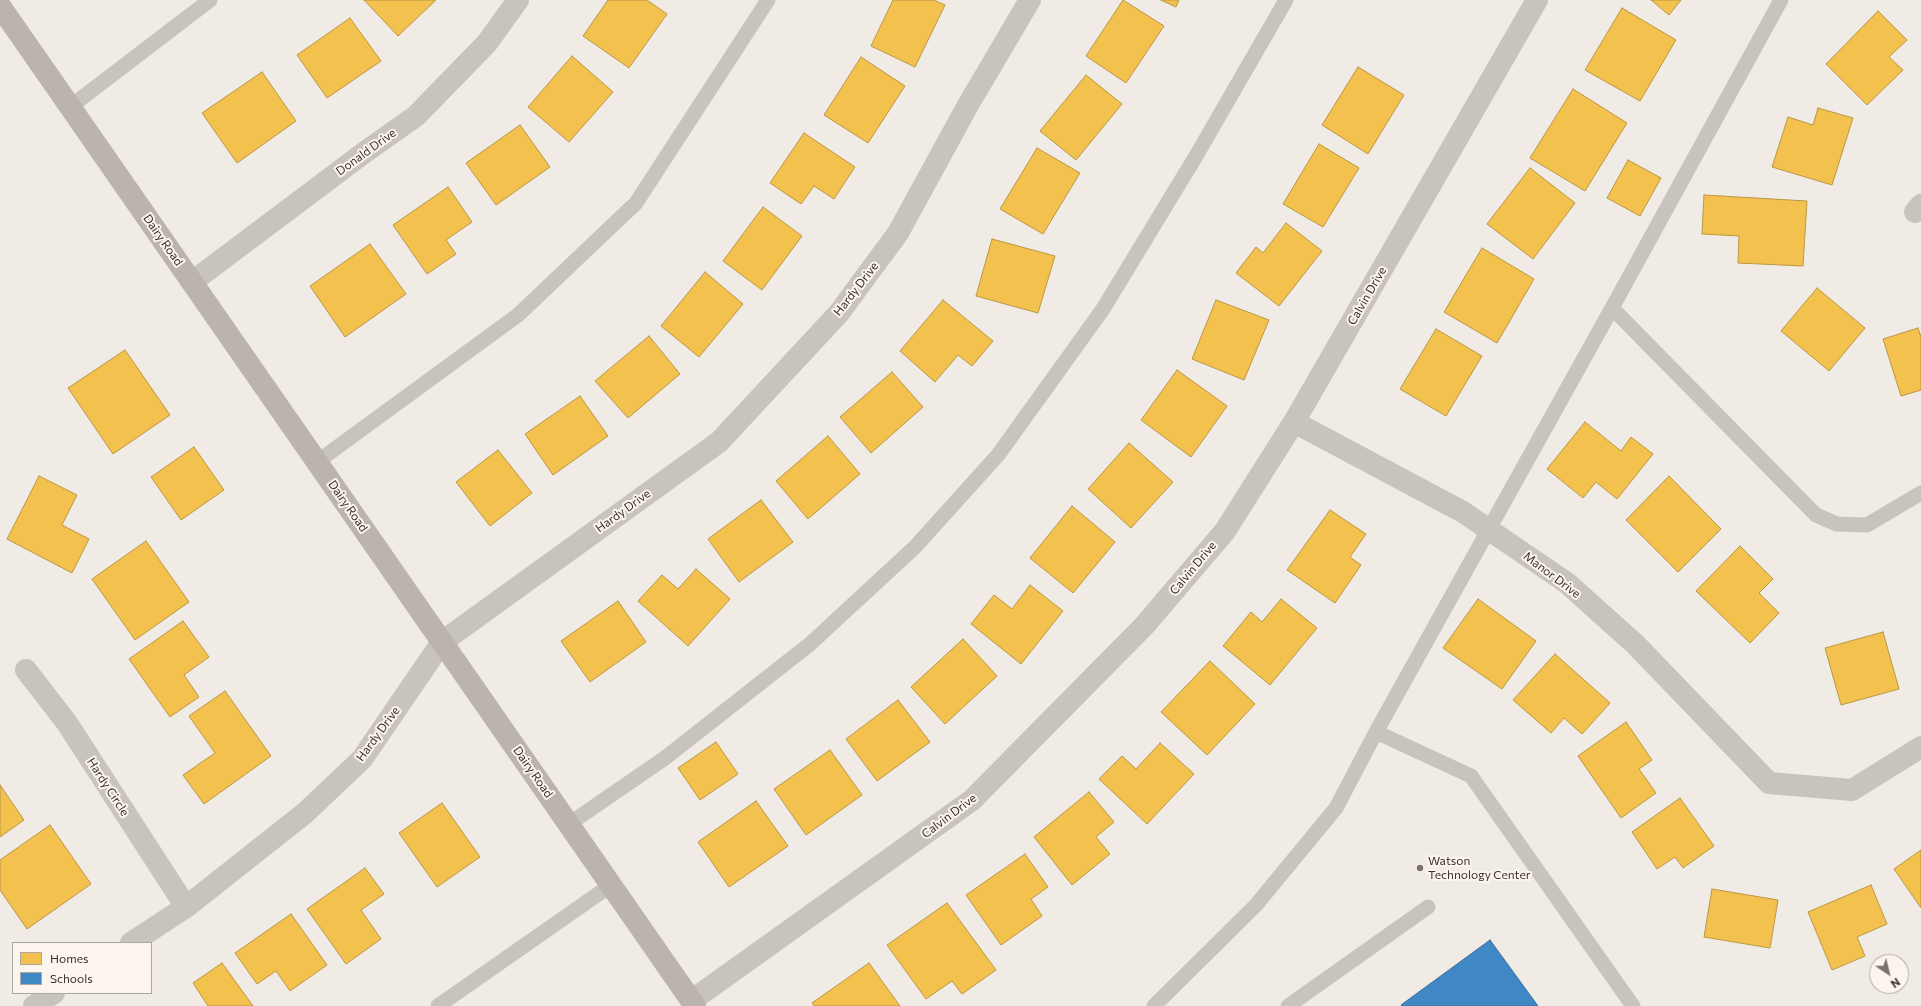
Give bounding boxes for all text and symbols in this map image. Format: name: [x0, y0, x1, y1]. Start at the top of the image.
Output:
street label: Donald Drive: [333, 125, 399, 179]
street label: Dairy Road: [140, 211, 186, 269]
street label: Hardy Drive: [831, 259, 881, 319]
street label: Calvin Drive: [1345, 264, 1389, 328]
street label: Dairy Road: [325, 477, 371, 535]
street label: Hardy Drive: [593, 486, 653, 536]
street label: Calvin Drive: [1167, 538, 1219, 598]
street label: Manor Drive: [1521, 549, 1583, 601]
street label: Hardy Drive: [353, 704, 403, 764]
street label: Dairy Road: [510, 743, 556, 801]
street label: Hardy Circle: [84, 755, 132, 819]
street label: Calvin Drive: [919, 791, 979, 841]
place label: Watson Technology Center: [1428, 854, 1531, 882]
marker: Watson Technology Center: [1415, 863, 1425, 873]
legend: [12, 942, 152, 994]
text: Homes: [50, 951, 88, 965]
north arrow: [1869, 954, 1909, 994]
text: Schools: [50, 971, 93, 985]
text: N: [1888, 976, 1903, 991]

